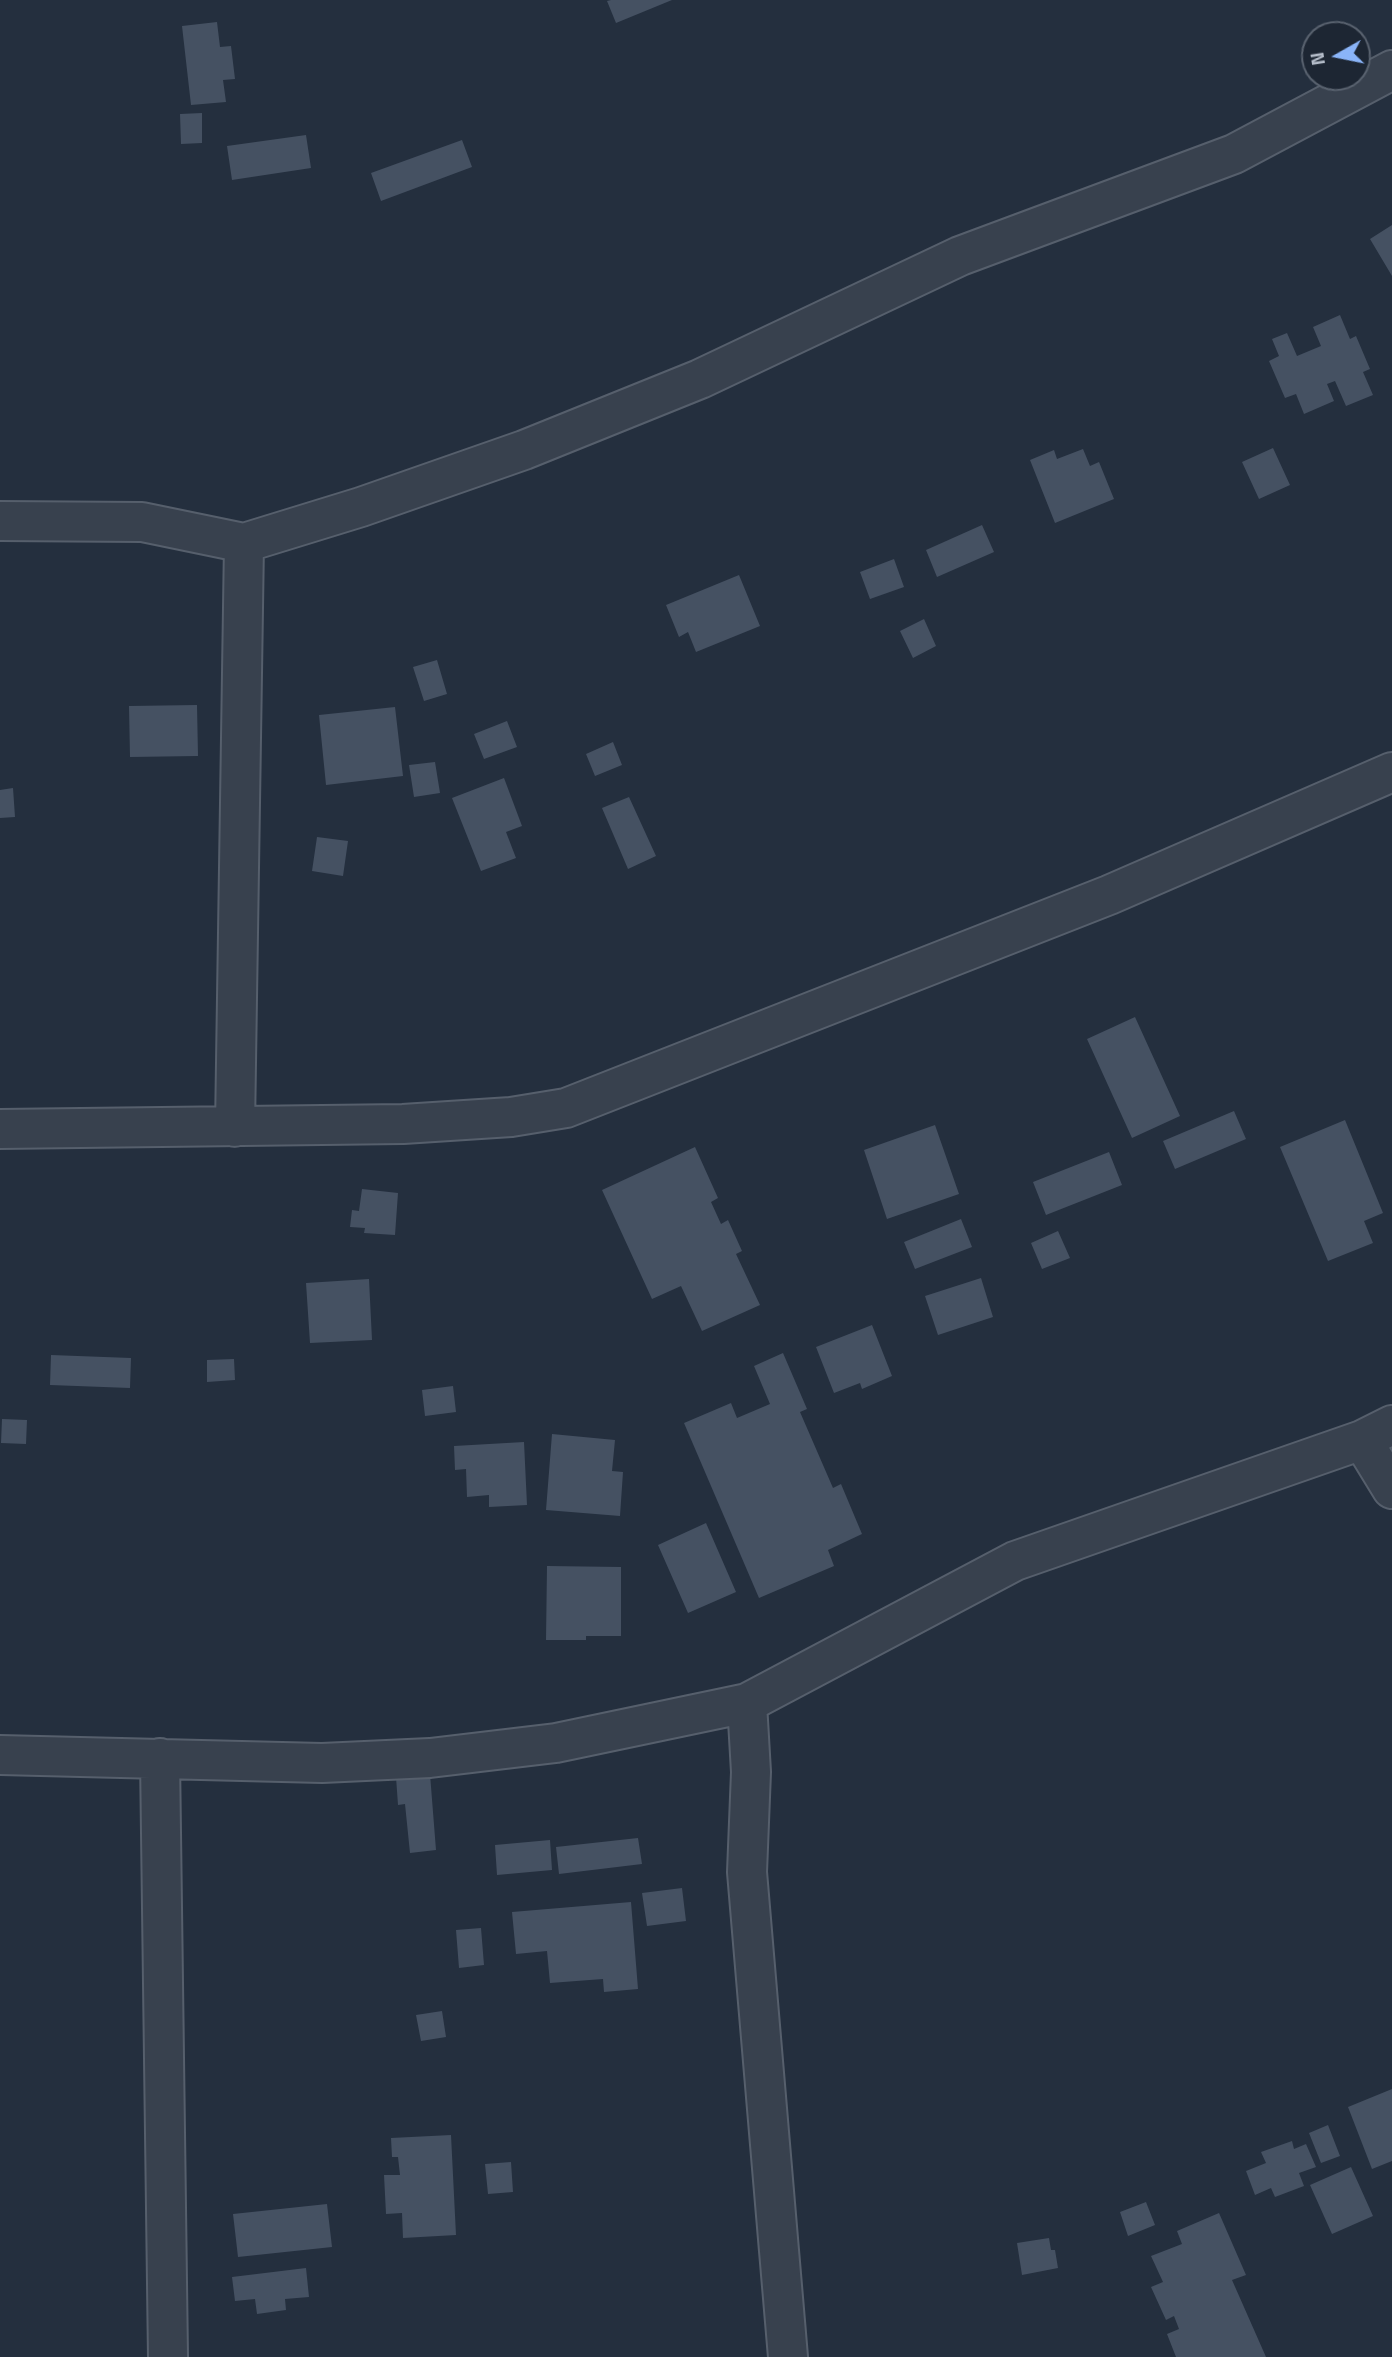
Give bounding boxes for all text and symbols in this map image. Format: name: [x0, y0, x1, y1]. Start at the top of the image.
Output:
north arrow: [1301, 21, 1371, 91]
text: N: [1301, 50, 1332, 68]

